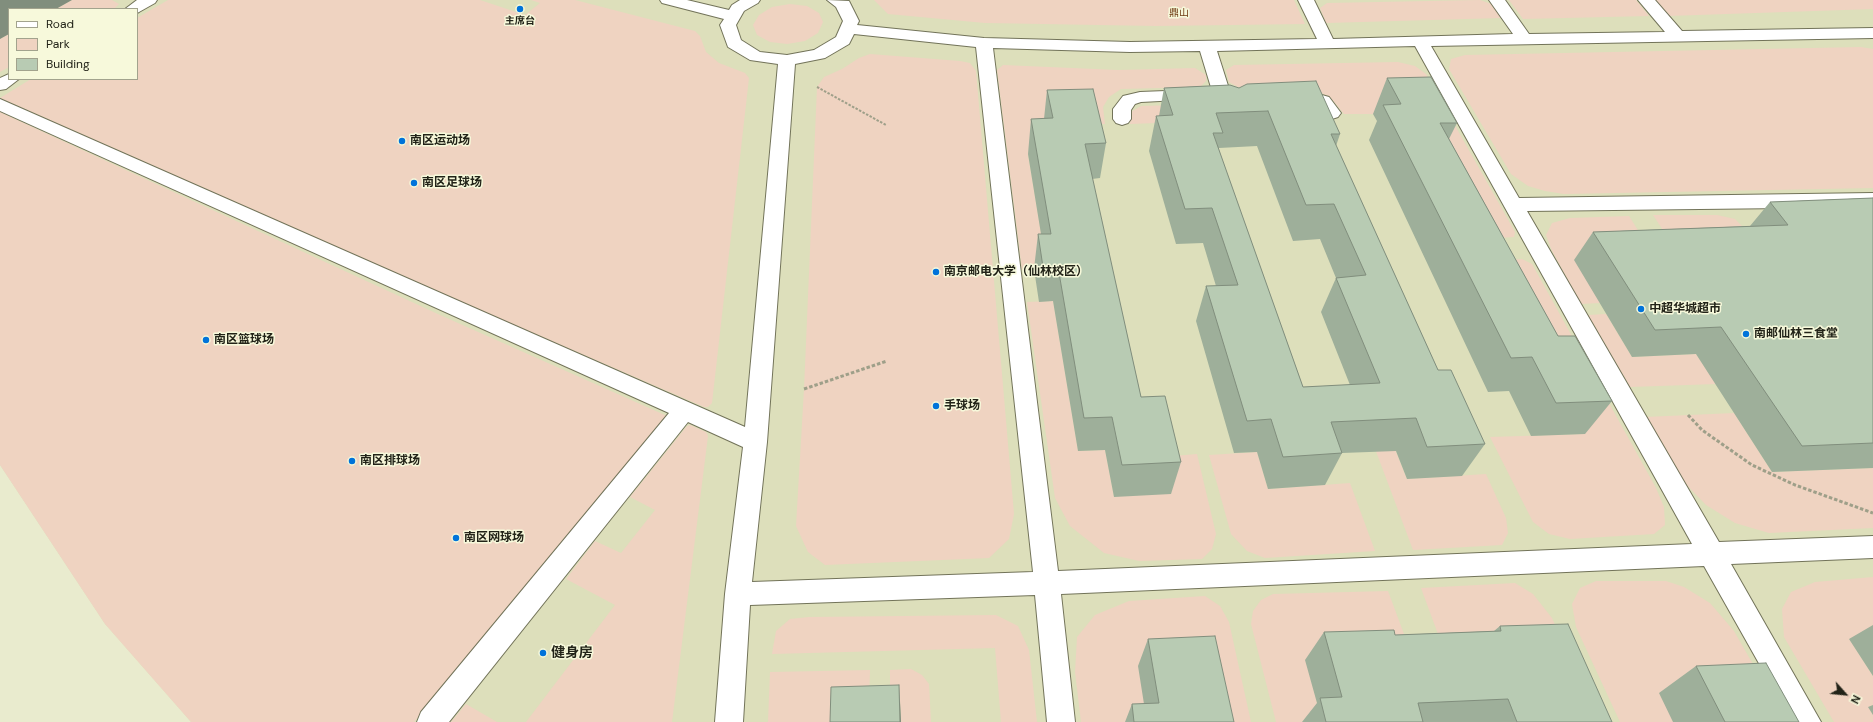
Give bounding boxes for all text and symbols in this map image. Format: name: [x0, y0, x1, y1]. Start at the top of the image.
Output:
marker: 主席台: [515, 4, 525, 14]
park label: 鼎山: [1169, 7, 1189, 19]
legend: [8, 8, 138, 80]
place label: 主席台: [505, 15, 535, 27]
text: Road: [46, 16, 74, 32]
text: Park: [46, 36, 70, 52]
text: Building: [46, 56, 90, 72]
place label: 南区运动场: [410, 134, 470, 148]
marker: 南区运动场: [397, 136, 407, 146]
place label: 南区足球场: [422, 176, 482, 190]
marker: 南区足球场: [409, 178, 419, 188]
place label: 南京邮电大学（仙林校区）: [944, 265, 1088, 279]
marker: 南京邮电大学（仙林校区）: [931, 267, 941, 277]
place label: 中超华城超市: [1649, 302, 1721, 316]
marker: 中超华城超市: [1636, 304, 1646, 314]
place label: 南邮仙林三食堂: [1754, 327, 1838, 341]
marker: 南邮仙林三食堂: [1741, 329, 1751, 339]
place label: 南区篮球场: [214, 333, 274, 347]
marker: 南区篮球场: [201, 335, 211, 345]
place label: 手球场: [944, 399, 980, 413]
marker: 手球场: [931, 401, 941, 411]
place label: 南区排球场: [360, 454, 420, 468]
marker: 南区排球场: [347, 456, 357, 466]
place label: 南区网球场: [464, 531, 524, 545]
marker: 南区网球场: [451, 533, 461, 543]
place label: 健身房: [551, 645, 593, 661]
marker: 健身房: [538, 648, 548, 658]
north arrow: [1825, 674, 1865, 714]
text: N: [1848, 693, 1864, 706]

